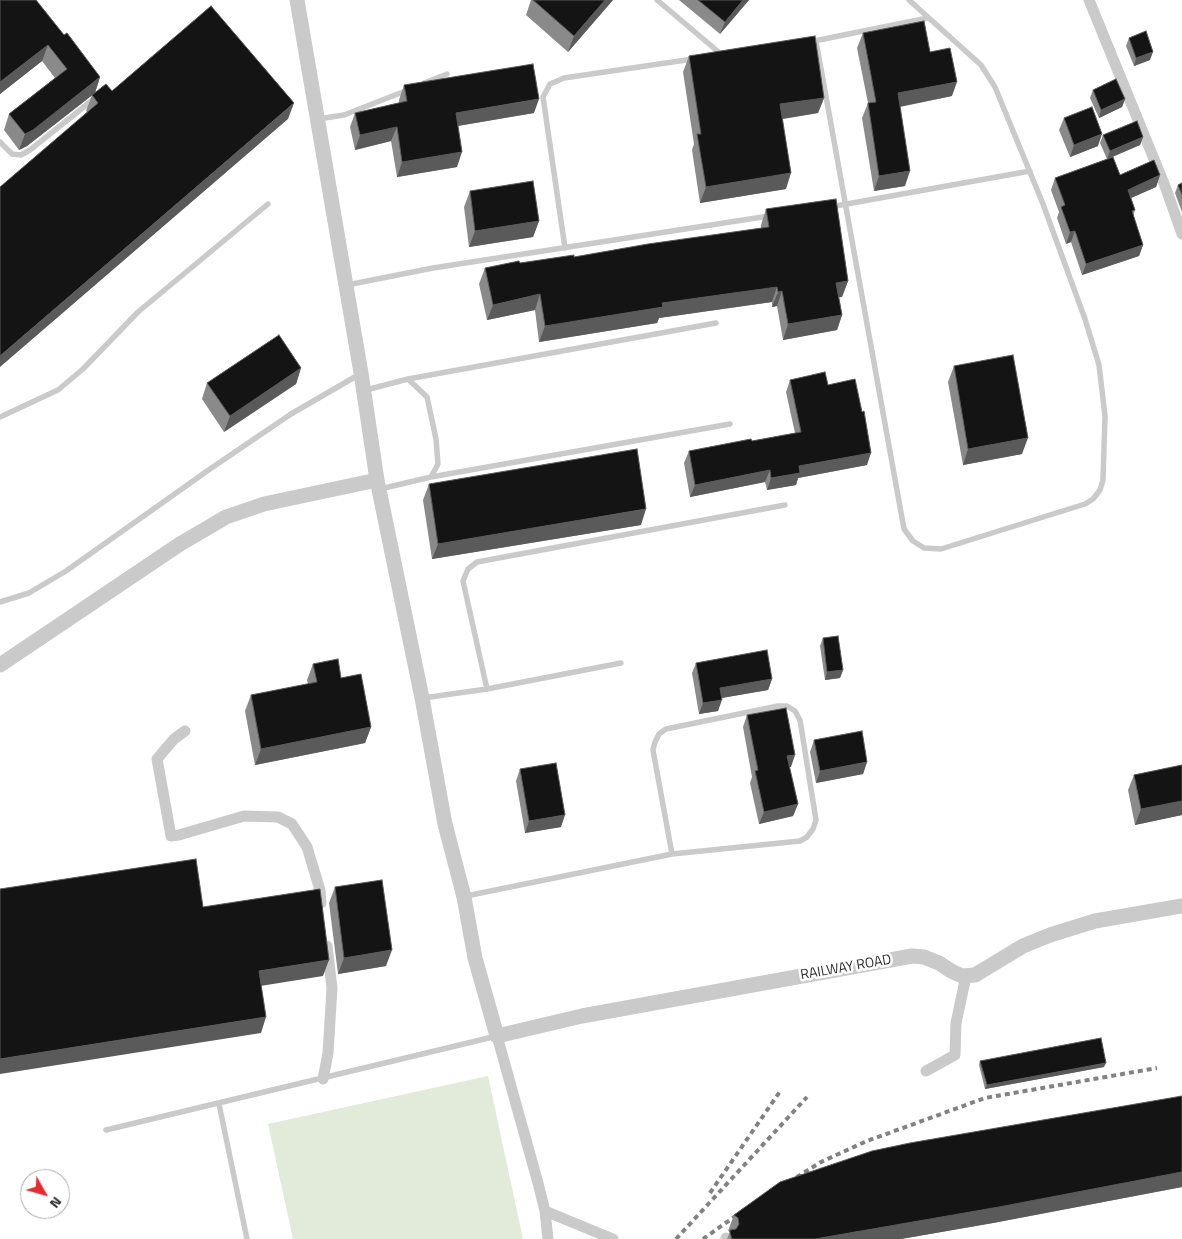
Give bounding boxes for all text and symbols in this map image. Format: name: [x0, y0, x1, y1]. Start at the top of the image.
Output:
street label: RAILWAY ROAD: [799, 952, 893, 984]
north arrow: [20, 1169, 70, 1219]
text: N: [45, 1193, 68, 1213]

